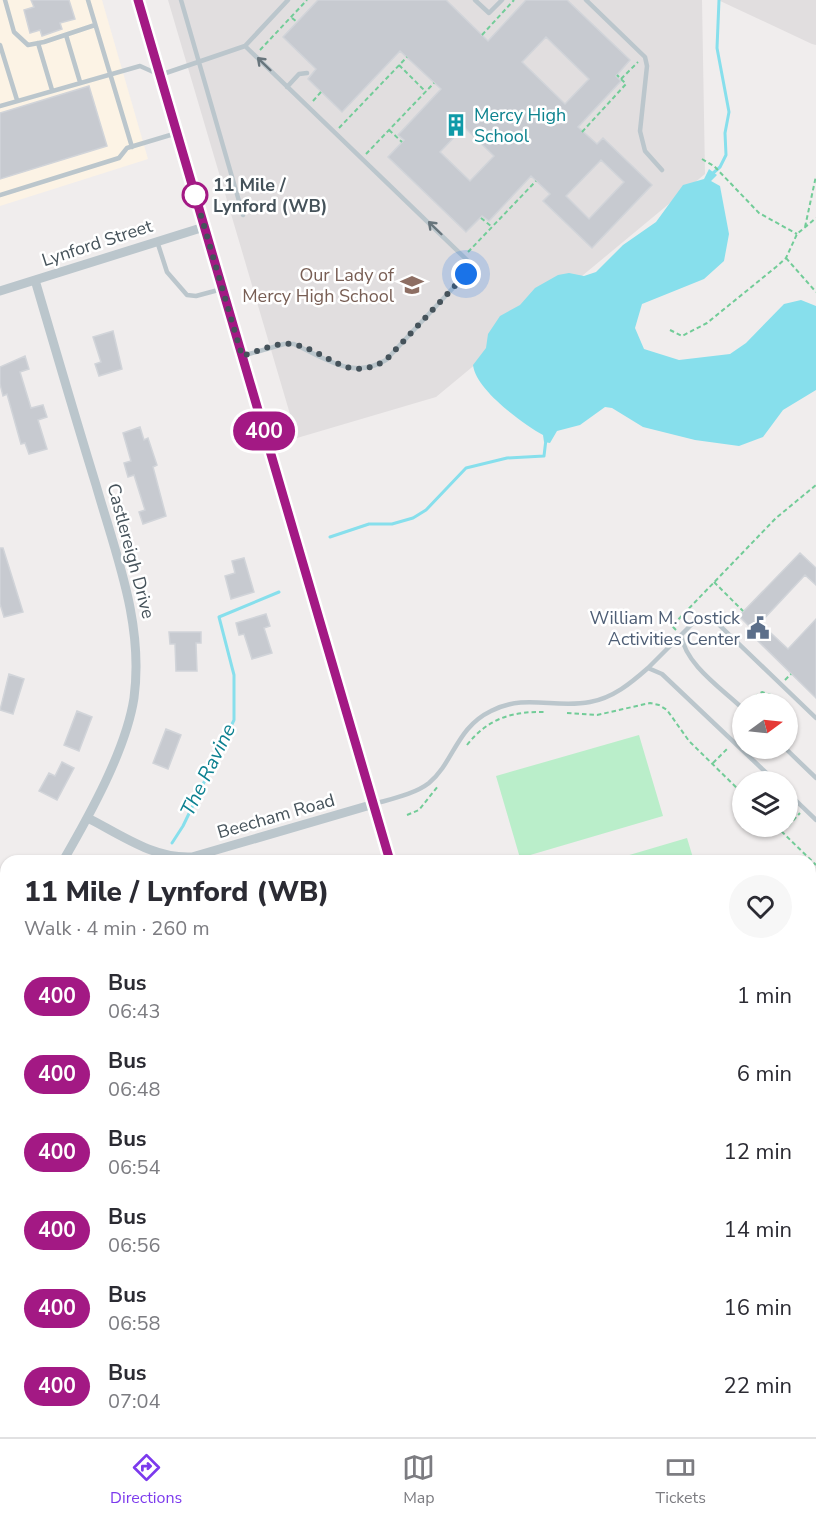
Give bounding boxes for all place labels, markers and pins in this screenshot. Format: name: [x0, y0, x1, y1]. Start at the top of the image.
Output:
place label: Mercy High School: [474, 103, 566, 148]
building icon: Mercy High School: [443, 112, 469, 138]
place label: 11 Mile / Lynford (WB): [213, 173, 327, 218]
marker: 11 Mile / Lynford (WB): [182, 182, 208, 208]
place label: Our Lady of Mercy High School: [242, 263, 395, 308]
school or university icon: Our Lady of Mercy High School: [399, 272, 425, 298]
place label: William M. Costick Activities Center: [590, 606, 741, 651]
public building icon: William M. Costick Activities Center: [745, 615, 771, 641]

